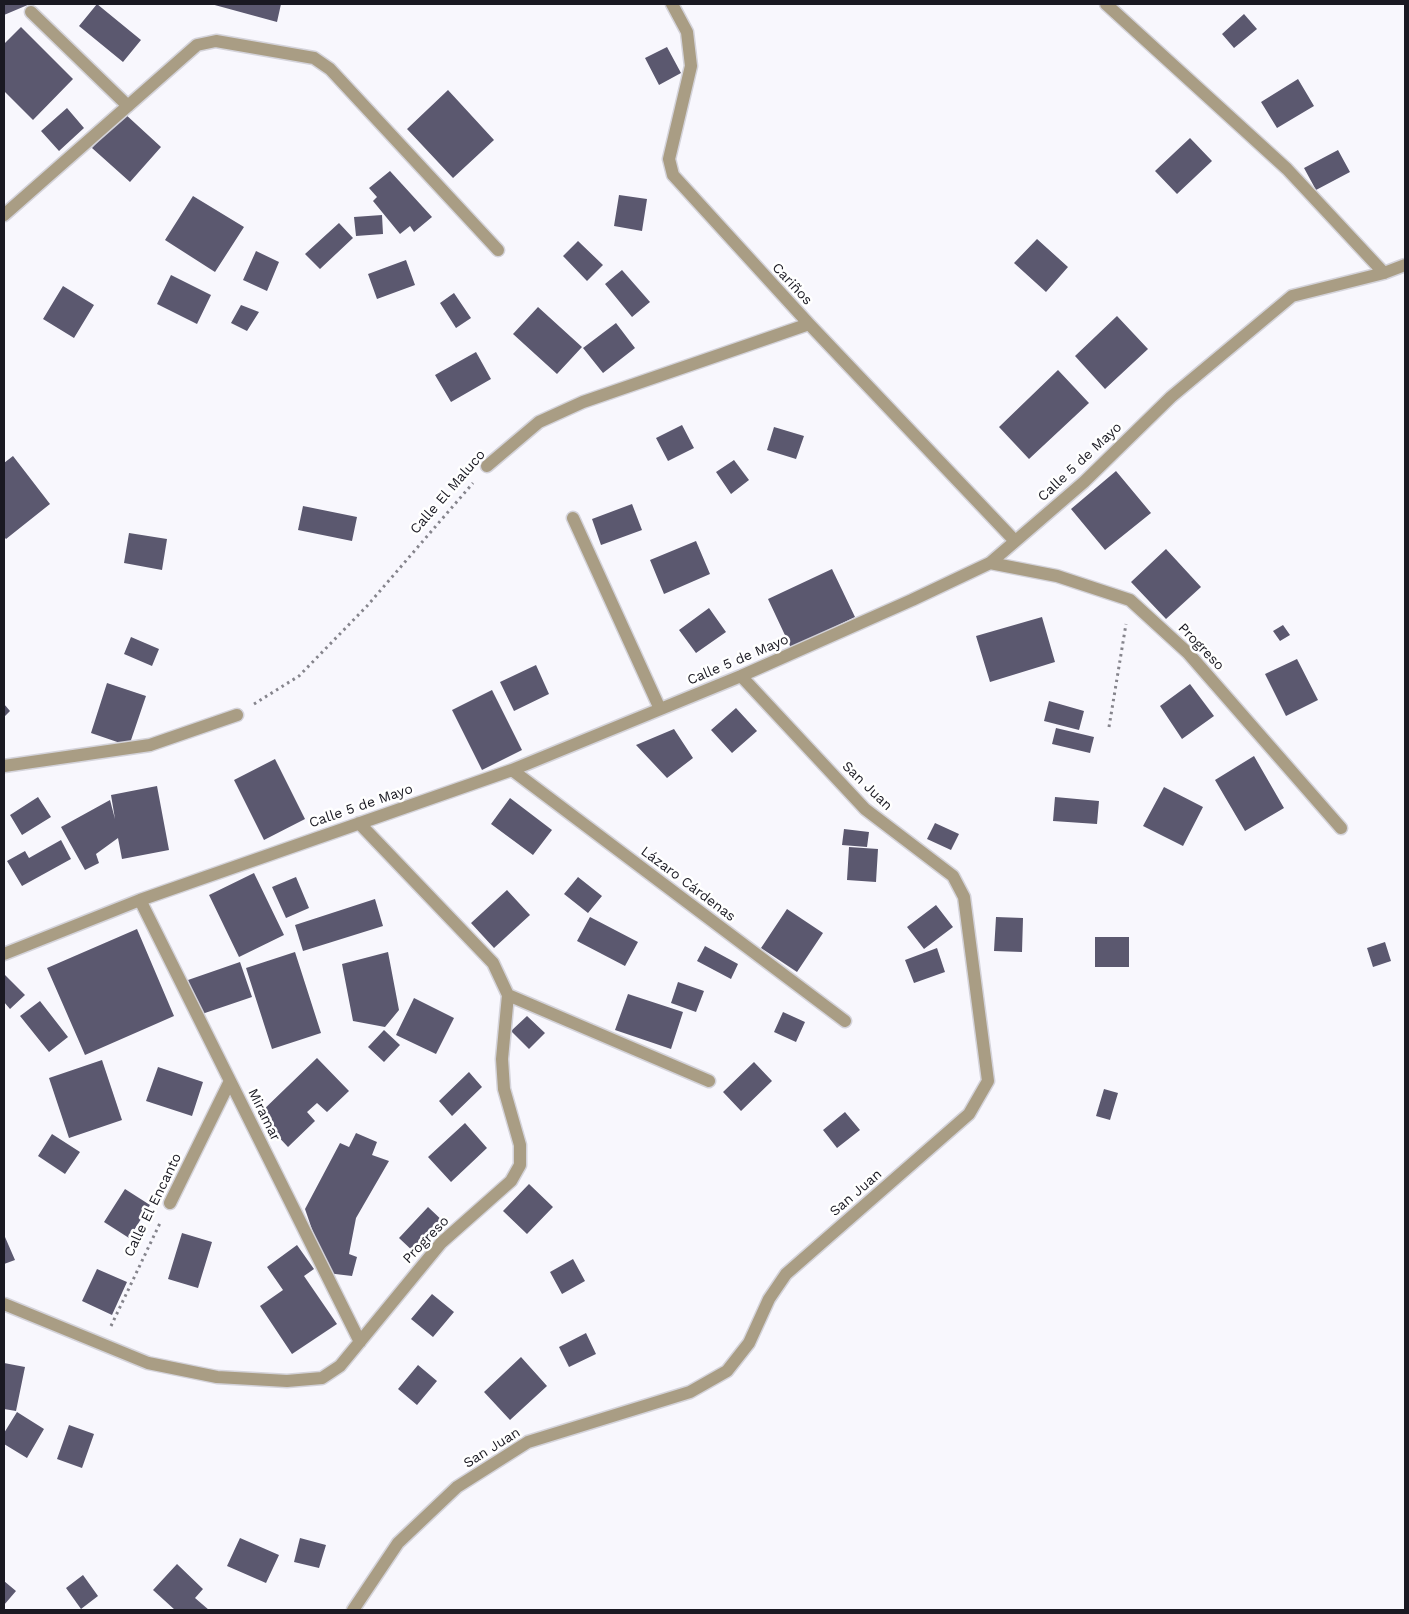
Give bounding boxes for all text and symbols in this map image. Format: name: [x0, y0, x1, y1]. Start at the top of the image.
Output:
street label: Cariños: [768, 259, 816, 309]
street label: Calle 5 de Mayo: [1035, 419, 1125, 505]
street label: Calle El Maluco: [407, 447, 489, 537]
street label: Progreso: [1174, 620, 1228, 674]
street label: Calle 5 de Mayo: [685, 631, 791, 689]
street label: San Juan: [838, 758, 896, 814]
street label: Calle 5 de Mayo: [307, 780, 415, 832]
street label: Lázaro Cárdenas: [637, 843, 739, 925]
street label: Miramar: [244, 1086, 284, 1144]
street label: Calle El Encanto: [121, 1150, 185, 1260]
street label: San Juan: [827, 1166, 885, 1220]
street label: Progreso: [399, 1213, 453, 1267]
street label: San Juan: [461, 1424, 523, 1472]

